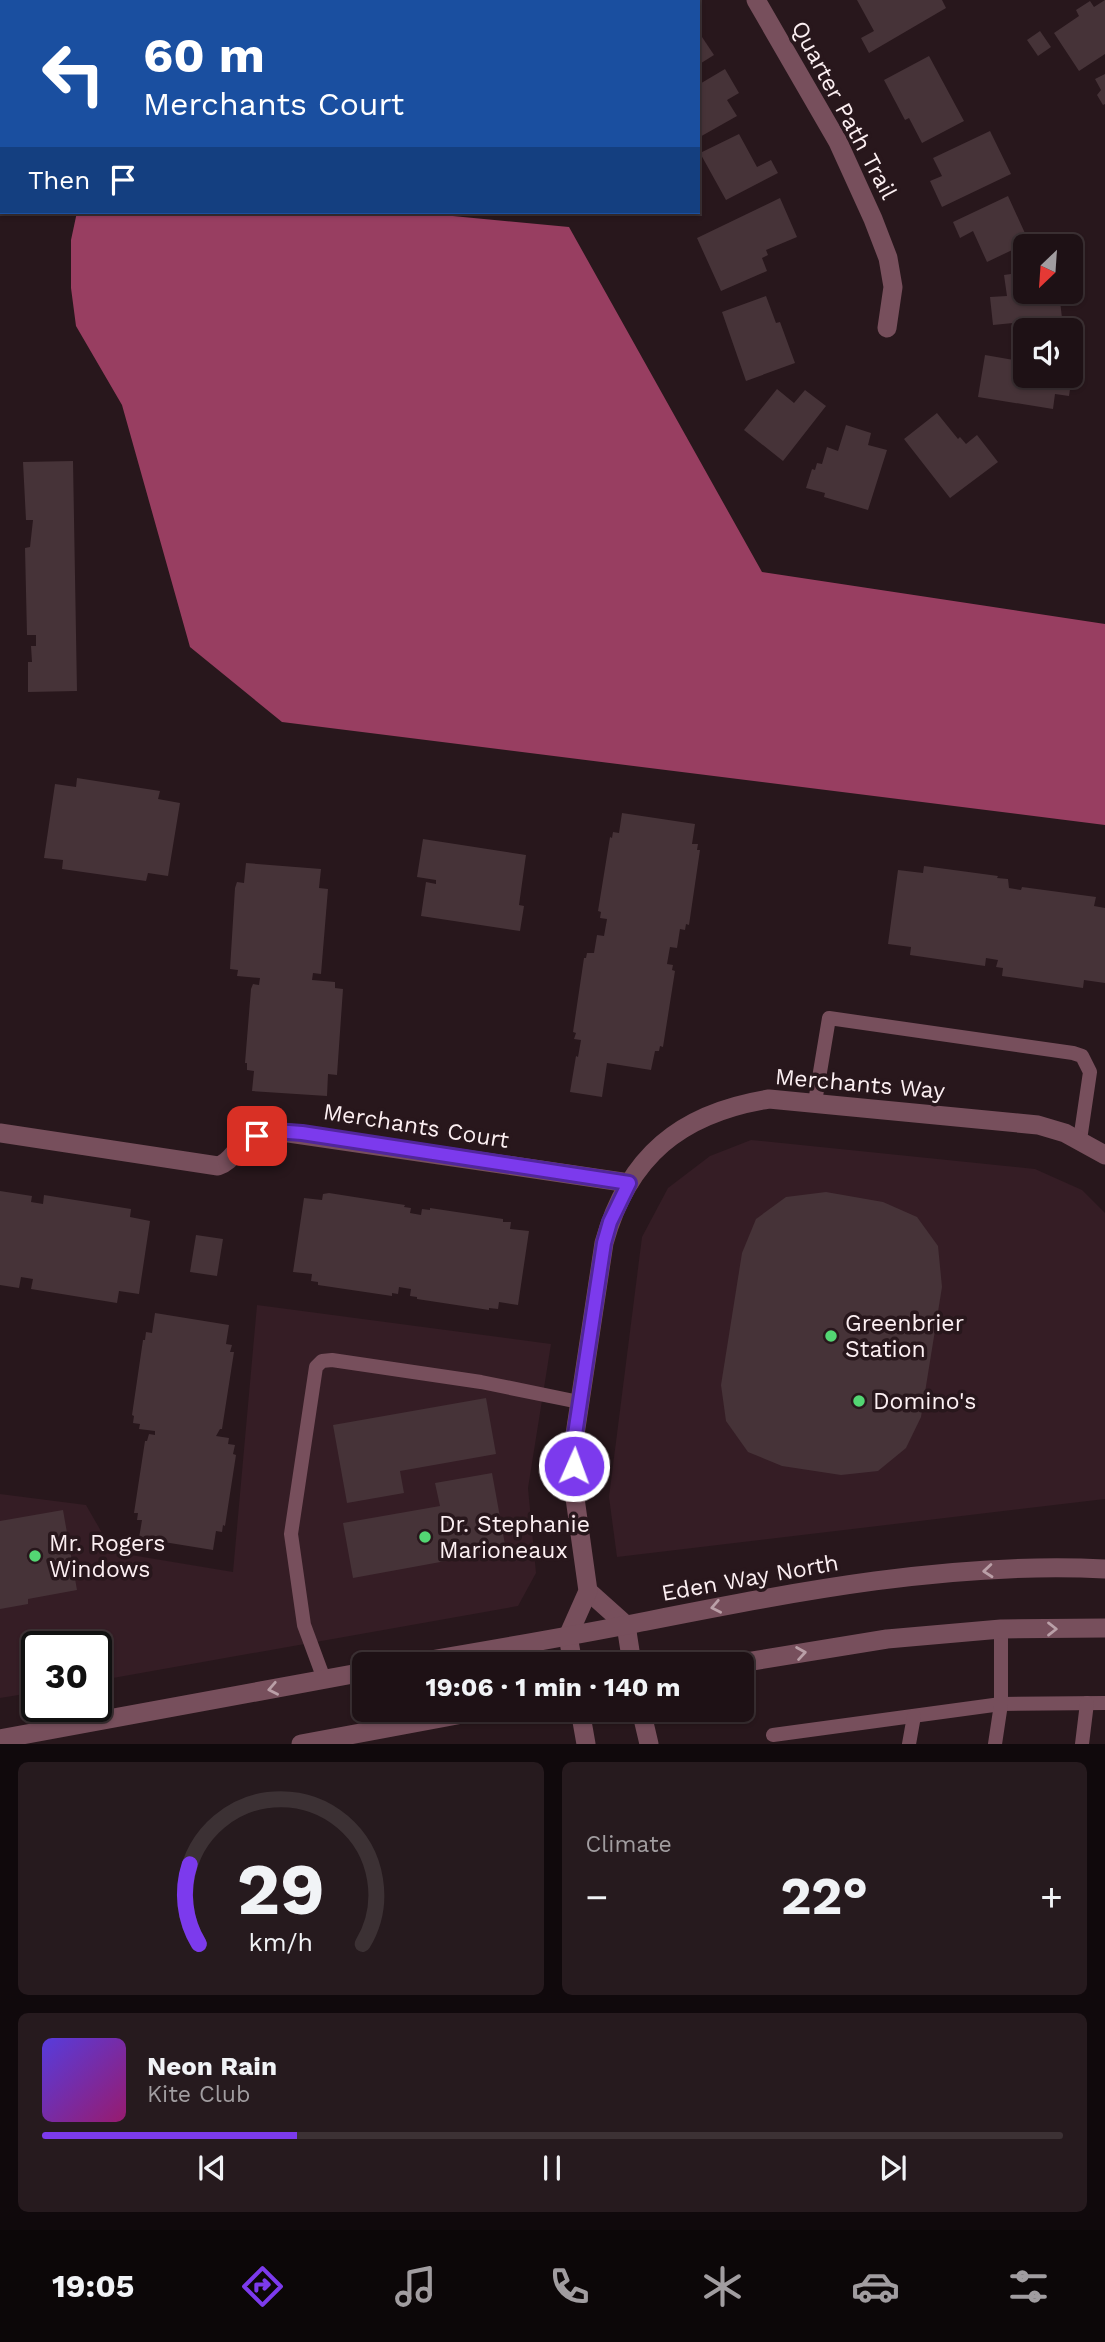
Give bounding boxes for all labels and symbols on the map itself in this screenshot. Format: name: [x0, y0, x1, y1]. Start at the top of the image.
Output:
street label: Quarter Path Trail: [786, 16, 902, 204]
north arrow: [1013, 234, 1083, 304]
street label: Merchants Way: [774, 1063, 946, 1105]
street label: Merchants Court: [321, 1098, 511, 1154]
pin: [227, 1106, 287, 1166]
place label: Greenbrier Station: [845, 1310, 964, 1363]
marker: Greenbrier Station: [823, 1328, 839, 1344]
place label: Domino's: [873, 1388, 976, 1415]
marker: Domino's: [851, 1393, 867, 1409]
position arrow: [537, 1429, 611, 1503]
place label: Dr. Stephanie Marioneaux: [439, 1511, 590, 1564]
marker: Dr. Stephanie Marioneaux: [417, 1529, 433, 1545]
place label: Mr. Rogers Windows: [49, 1530, 165, 1583]
marker: Mr. Rogers Windows: [27, 1548, 43, 1564]
street label: Eden Way North: [659, 1549, 841, 1607]
one-way arrow: [982, 1563, 993, 1578]
one-way arrow: [710, 1599, 722, 1614]
one-way arrow: [1047, 1621, 1058, 1637]
speed limit sign: 30: [21, 1631, 112, 1722]
one-way arrow: [796, 1646, 807, 1661]
one-way arrow: [267, 1680, 279, 1695]

